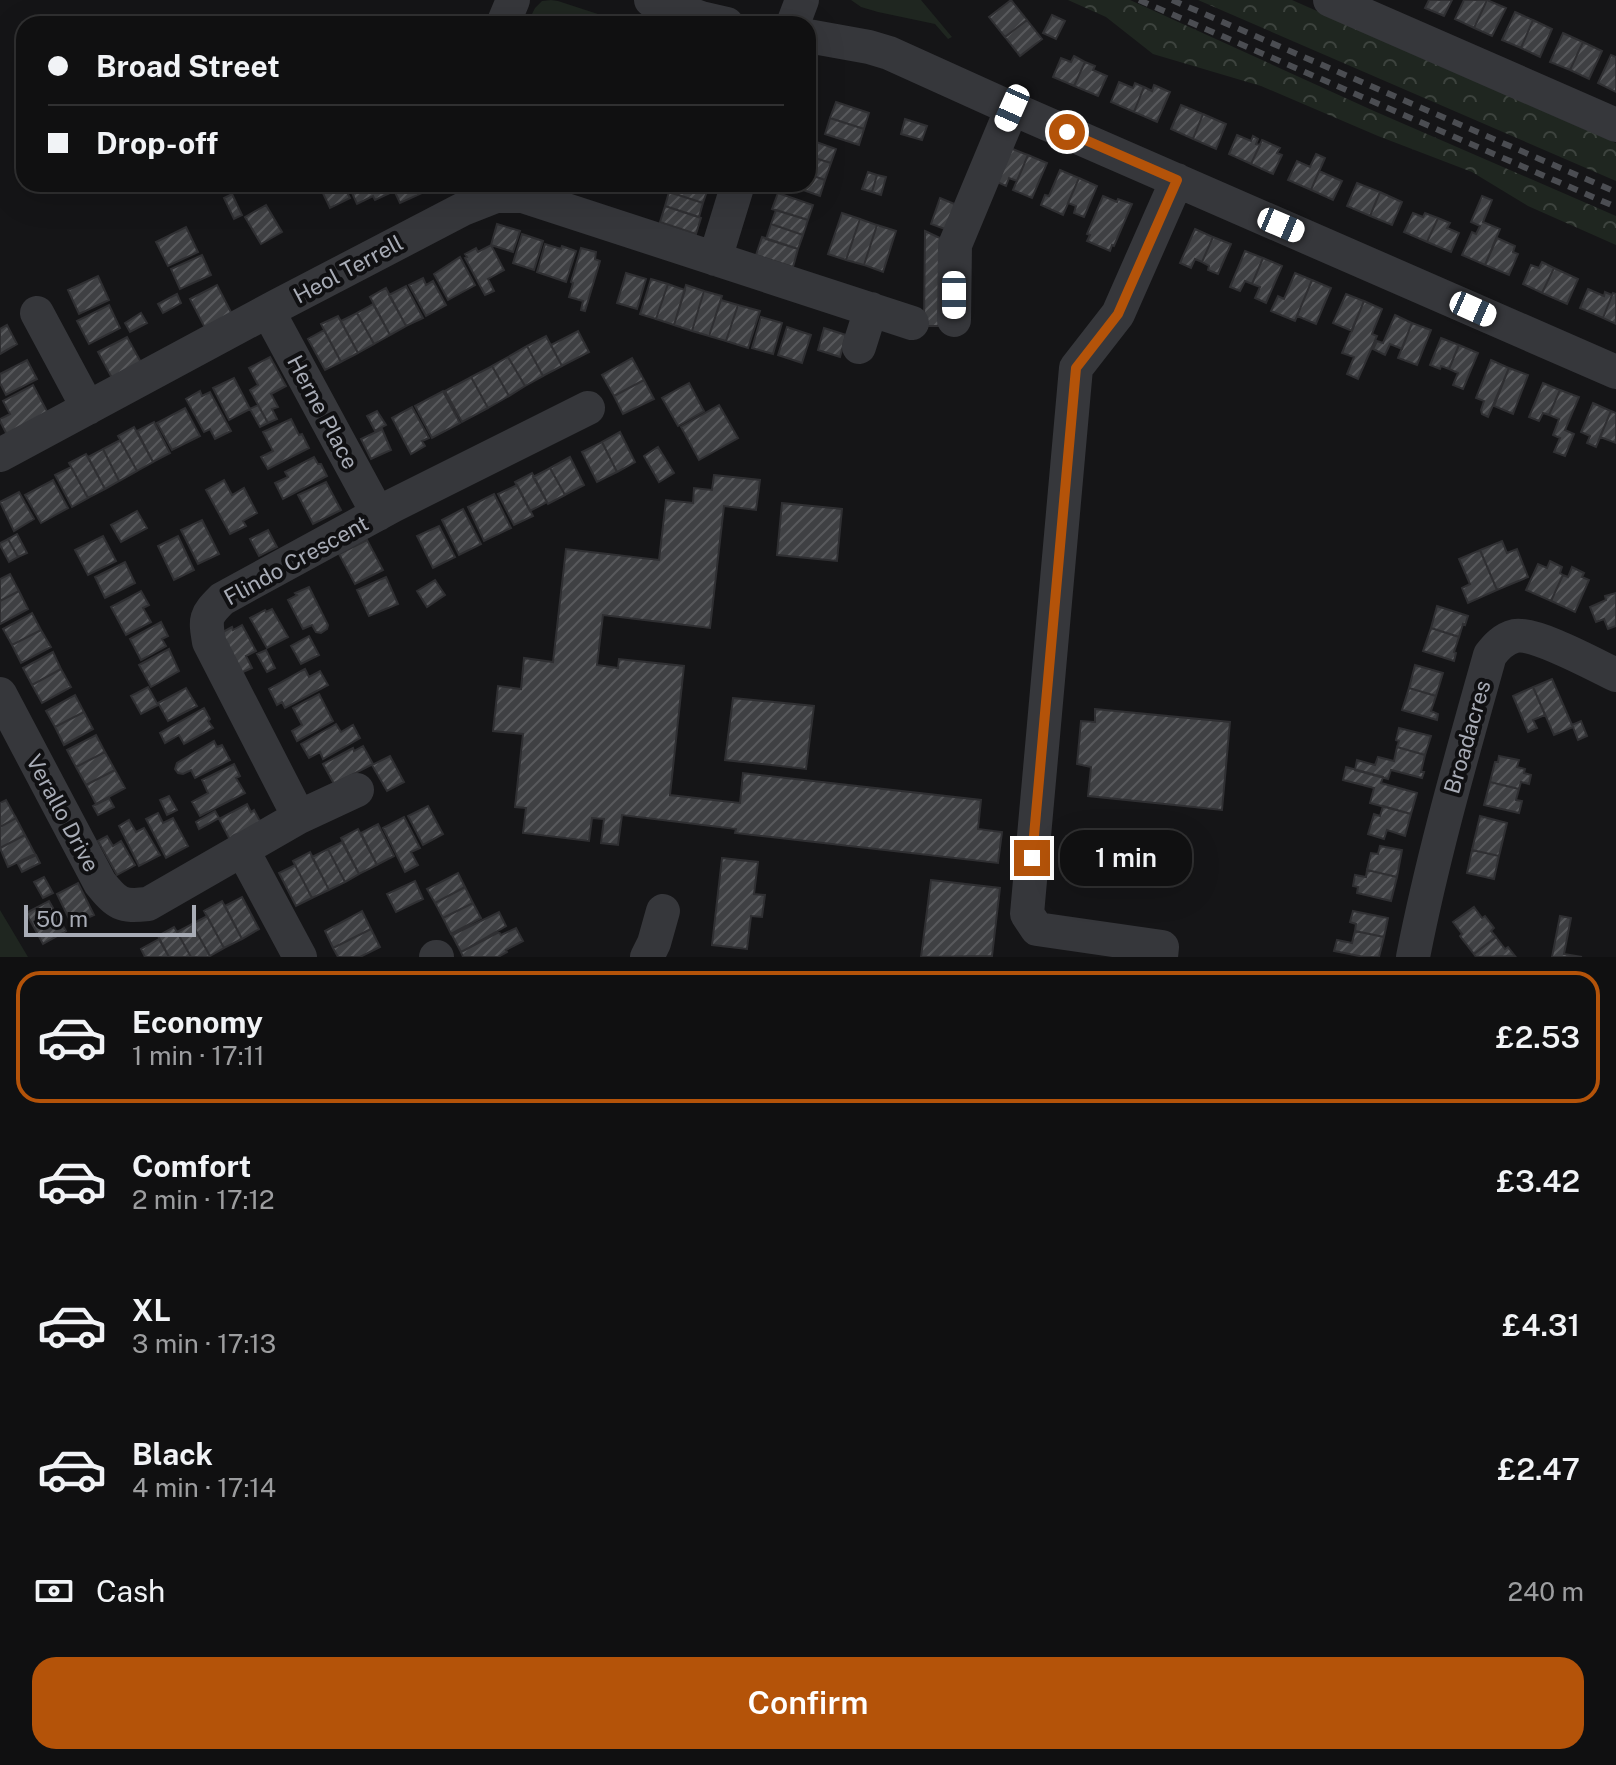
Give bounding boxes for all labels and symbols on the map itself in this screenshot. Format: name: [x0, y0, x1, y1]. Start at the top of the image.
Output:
car: [991, 81, 1033, 135]
route start: [1049, 114, 1085, 150]
car: [1254, 205, 1308, 245]
street label: Heol Terrell: [289, 229, 407, 309]
car: [942, 271, 966, 319]
car: [1446, 288, 1500, 330]
street label: Herne Place: [282, 351, 364, 473]
street label: Flindo Crescent: [219, 510, 373, 610]
street label: Broadacres: [1438, 677, 1496, 797]
street label: Verallo Drive: [21, 750, 105, 876]
callout: 1 min: [1060, 830, 1192, 886]
route end: [1014, 840, 1050, 876]
scale bar: [24, 901, 196, 937]

